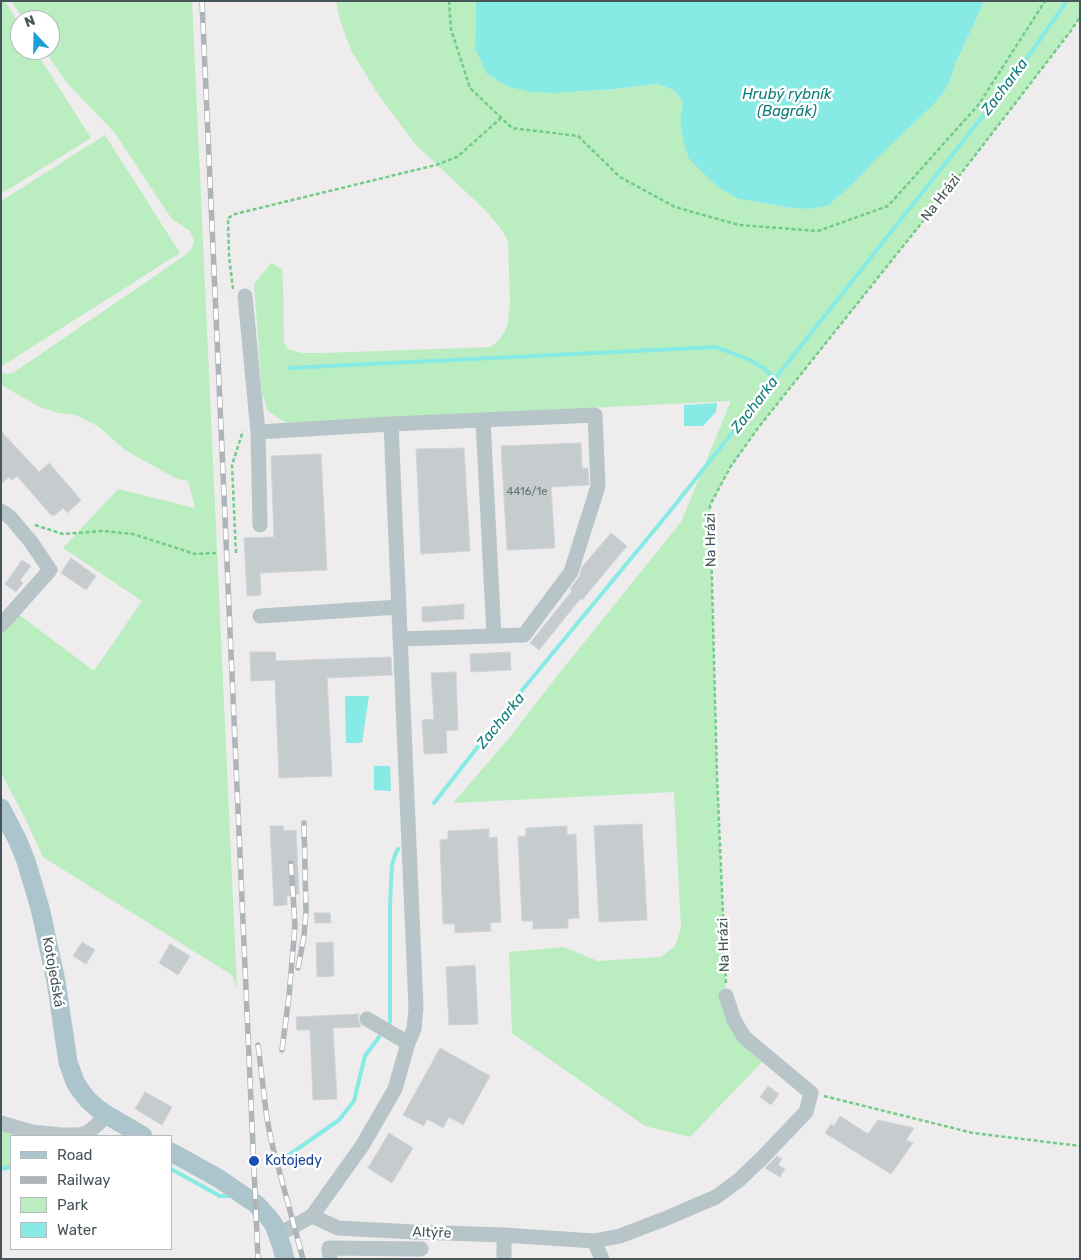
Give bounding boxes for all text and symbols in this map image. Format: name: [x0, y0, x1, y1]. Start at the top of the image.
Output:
north arrow: [10, 10, 60, 60]
text: N: [22, 12, 38, 31]
water label: Zacharka: [978, 55, 1032, 119]
water label: Hrubý rybník (Bagrák): [742, 86, 832, 121]
street label: Na Hrázi: [918, 171, 964, 225]
water label: Zacharka: [728, 373, 782, 437]
house number: 4416/1e: [507, 485, 547, 499]
street label: Na Hrázi: [702, 513, 720, 567]
water label: Zacharka: [473, 690, 529, 752]
street label: Na Hrázi: [715, 918, 733, 972]
street label: Kotojedská: [39, 936, 67, 1008]
legend: [10, 1135, 172, 1250]
text: Road: [57, 1146, 93, 1164]
place label: Kotojedy: [265, 1153, 322, 1169]
marker: Kotojedy: [247, 1154, 261, 1168]
text: Railway: [57, 1171, 111, 1189]
text: Park: [57, 1196, 88, 1214]
text: Water: [57, 1221, 97, 1239]
street label: Altýře: [412, 1224, 452, 1242]

